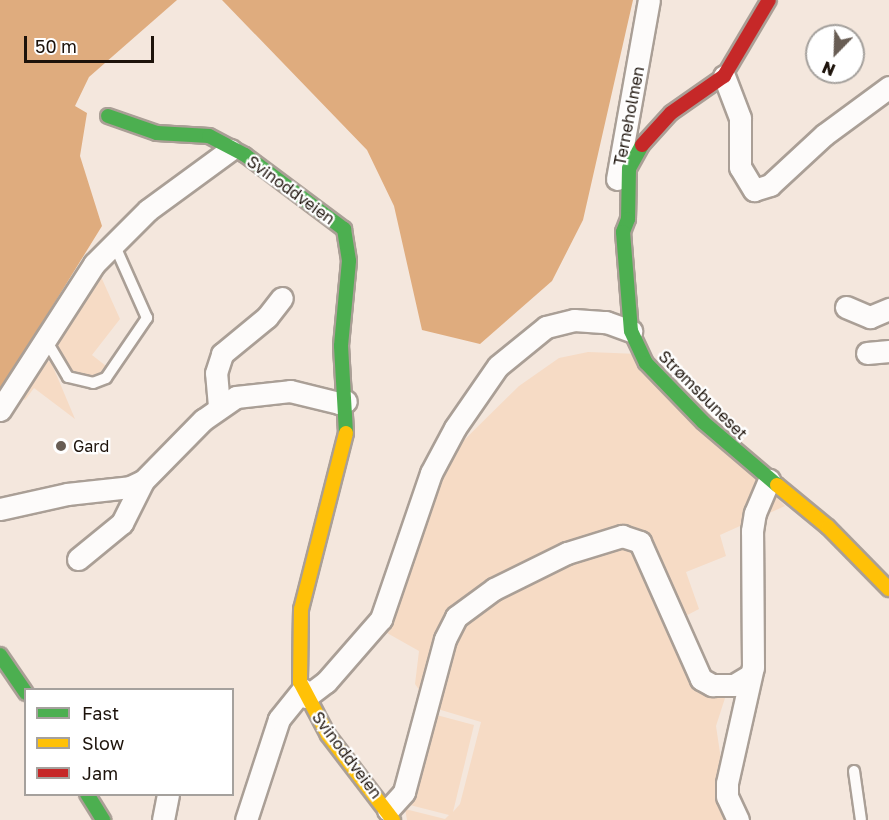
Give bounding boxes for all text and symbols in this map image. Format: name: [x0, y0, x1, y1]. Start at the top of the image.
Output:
scale bar: [27, 24, 158, 62]
north arrow: [805, 24, 865, 84]
text: 50 m: [35, 35, 77, 57]
text: N: [819, 57, 838, 80]
street label: Terneholmen: [610, 65, 648, 167]
street label: Svinoddveien: [243, 152, 339, 228]
street label: Strømsbuneset: [655, 347, 751, 443]
place label: Gard: [73, 436, 109, 456]
marker: Gard: [54, 439, 68, 453]
legend: [24, 688, 234, 796]
text: Fast: [82, 702, 119, 724]
street label: Svinoddveien: [308, 708, 386, 802]
text: Slow: [82, 732, 124, 754]
text: Jam: [82, 762, 118, 784]

